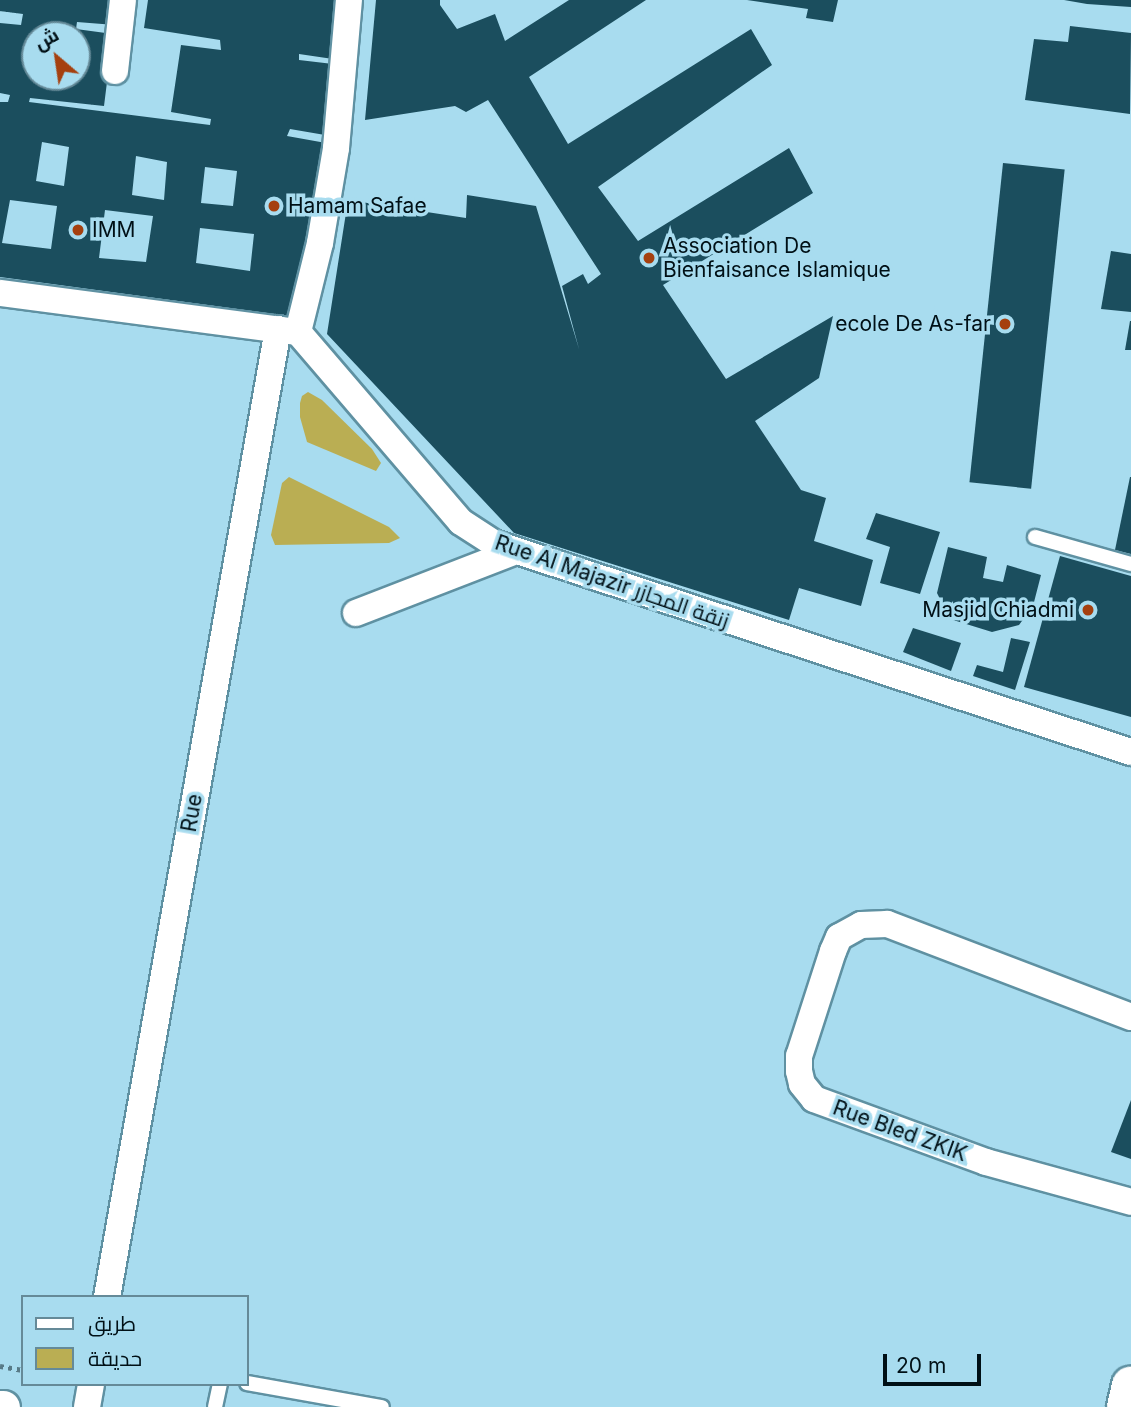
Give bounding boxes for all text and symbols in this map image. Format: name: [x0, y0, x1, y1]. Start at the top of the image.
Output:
north arrow: [21, 21, 91, 91]
text: ش: [30, 23, 63, 55]
place label: Hamam Safae: [288, 193, 427, 219]
marker: Hamam Safae: [266, 198, 282, 214]
place label: IMM: [92, 217, 136, 243]
marker: IMM: [70, 222, 86, 238]
place label: Association De Bienfaisance Islamique: [663, 233, 891, 283]
marker: Association De Bienfaisance Islamique: [641, 250, 657, 266]
place label: ecole De As-far: [835, 311, 991, 337]
marker: ecole De As-far: [997, 316, 1013, 332]
street label: Rue Al Majazir زنقة المجازر: [492, 530, 732, 634]
place label: Masjid Chiadmi: [922, 597, 1074, 623]
marker: Masjid Chiadmi: [1080, 602, 1096, 618]
street label: Rue: [176, 792, 208, 834]
street label: Rue Bled ZKIK: [829, 1095, 971, 1167]
legend: [21, 1295, 248, 1386]
text: طريق: [88, 1311, 136, 1336]
scale bar: [886, 1340, 984, 1384]
text: حديقة: [88, 1346, 142, 1371]
text: 20 m: [896, 1353, 946, 1378]

